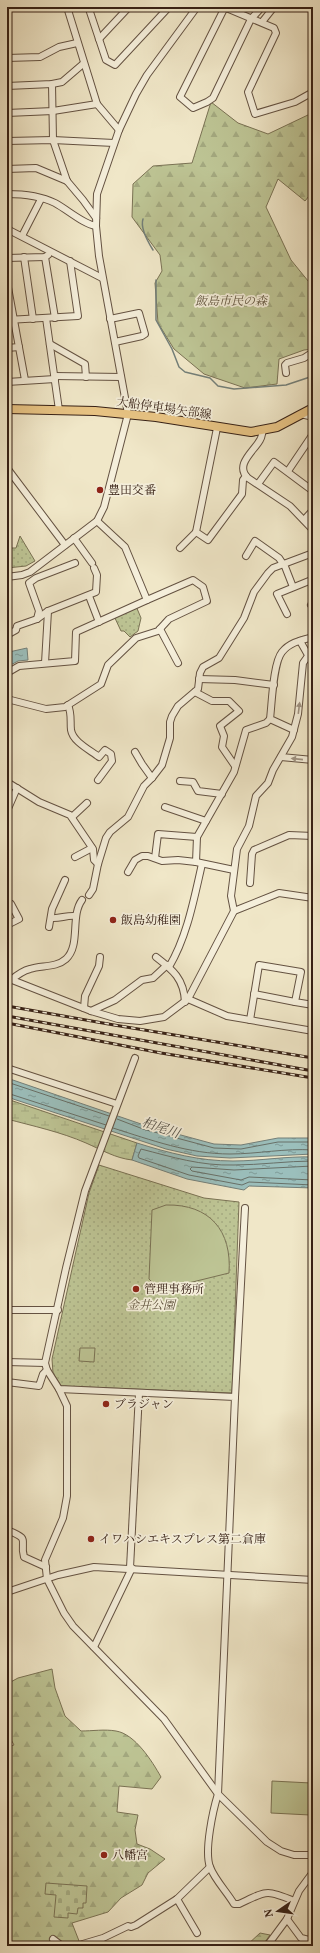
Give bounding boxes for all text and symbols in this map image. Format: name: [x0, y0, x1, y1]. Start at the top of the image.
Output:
park label: 飯島市民の森: [195, 294, 269, 310]
street label: 大船停車場矢部線: [115, 394, 213, 424]
place label: 豊田交番: [108, 483, 156, 499]
marker: 豊田交番: [95, 485, 105, 495]
one-way arrow: [296, 702, 302, 714]
one-way arrow: [291, 755, 303, 762]
place label: 飯島幼稚園: [121, 913, 181, 929]
marker: 飯島幼稚園: [108, 915, 118, 925]
water label: 柏尾川: [139, 1114, 184, 1144]
place label: 管理事務所: [144, 1282, 204, 1298]
marker: 管理事務所: [131, 1284, 141, 1294]
park label: 金井公園: [127, 1298, 177, 1314]
place label: ブラジャン: [114, 1397, 174, 1413]
marker: ブラジャン: [101, 1399, 111, 1409]
place label: イワハシエキスプレス第二倉庫: [99, 1532, 266, 1548]
marker: イワハシエキスプレス第二倉庫: [86, 1534, 96, 1544]
place label: 八幡宮: [112, 1848, 148, 1864]
marker: 八幡宮: [99, 1850, 109, 1860]
north arrow: [258, 1891, 298, 1931]
text: N: [262, 1907, 278, 1918]

